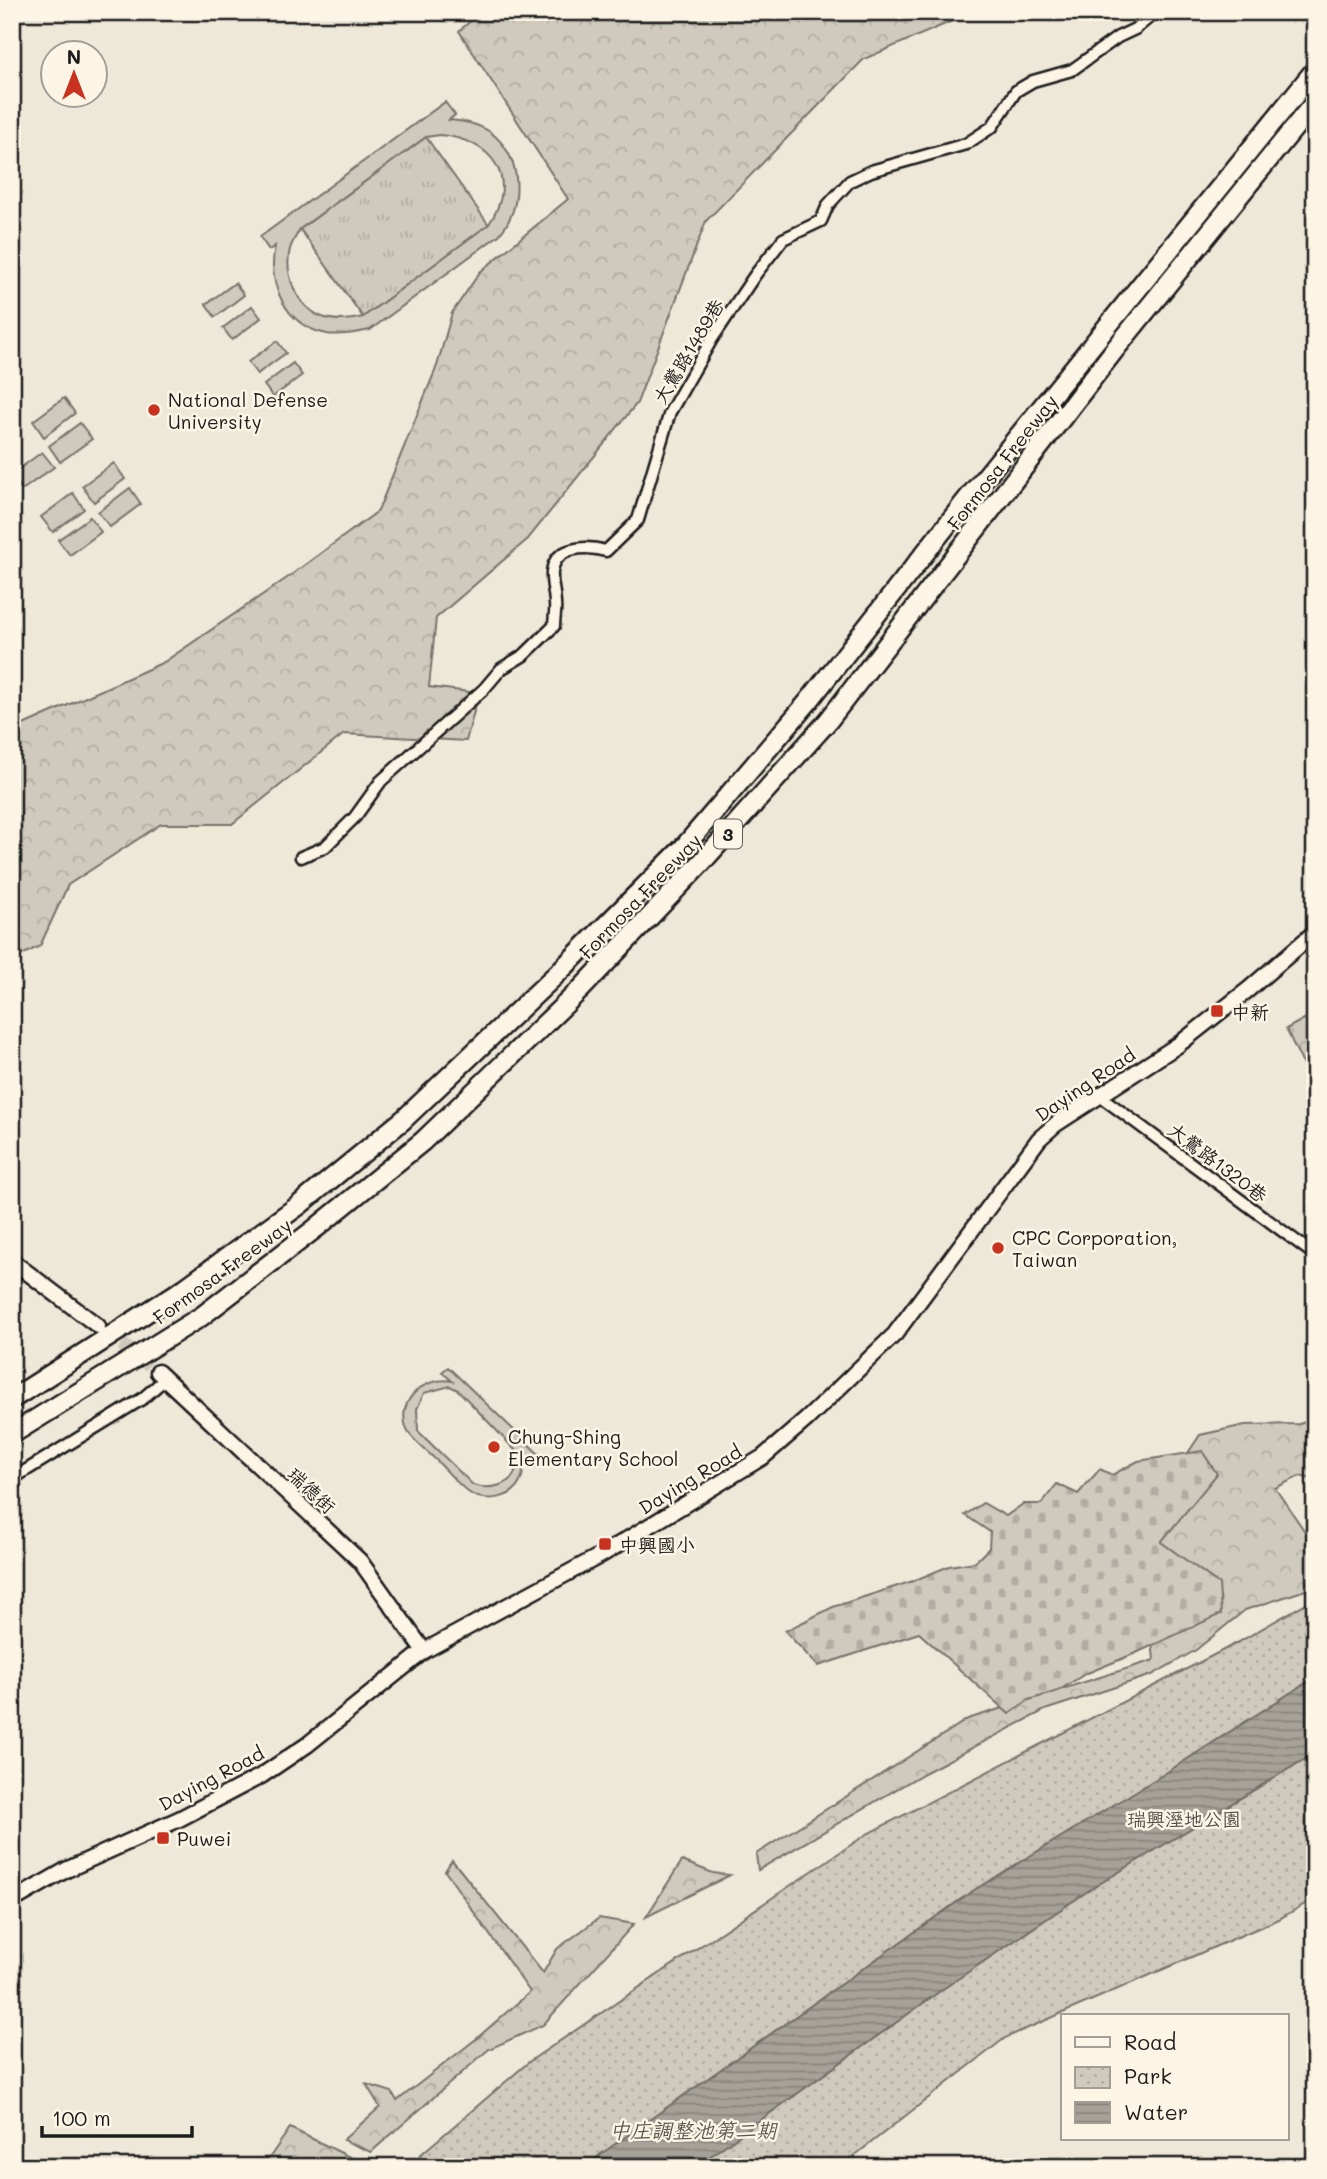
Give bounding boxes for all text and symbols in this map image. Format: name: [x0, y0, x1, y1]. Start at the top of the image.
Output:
north arrow: [38, 38, 108, 108]
text: N: [67, 44, 81, 69]
street label: 大鶯路1489巷: [647, 294, 729, 408]
place label: National Defense University: [168, 387, 328, 434]
street label: Formosa Freeway: [941, 389, 1063, 535]
marker: National Defense University: [146, 402, 162, 418]
road number: 3: [714, 820, 742, 848]
street label: Formosa Freeway: [574, 828, 706, 964]
place label: 中新: [1231, 999, 1269, 1024]
marker: 中新: [1209, 1003, 1225, 1019]
street label: Daying Road: [1030, 1041, 1140, 1127]
street label: 大鶯路1320巷: [1163, 1117, 1273, 1207]
street label: Formosa Freeway: [148, 1212, 296, 1330]
place label: CPC Corporation, Taiwan: [1012, 1225, 1177, 1272]
marker: CPC Corporation, Taiwan: [990, 1240, 1006, 1256]
place label: Chung-Shing Elementary School: [508, 1424, 678, 1471]
marker: Chung-Shing Elementary School: [486, 1439, 502, 1455]
street label: Daying Road: [634, 1439, 746, 1519]
street label: 瑞德街: [283, 1461, 341, 1519]
place label: 中興國小: [619, 1532, 695, 1557]
marker: 中興國小: [597, 1536, 613, 1552]
street label: Daying Road: [154, 1740, 268, 1816]
park label: 瑞興溼地公園: [1127, 1806, 1241, 1831]
place label: Puwei: [177, 1826, 231, 1851]
marker: Puwei: [155, 1830, 171, 1846]
legend: [1061, 2014, 1288, 2140]
text: Road: [1124, 2028, 1176, 2055]
text: Park: [1124, 2062, 1172, 2089]
scale bar: [42, 2095, 192, 2139]
text: Water: [1124, 2098, 1188, 2125]
text: 100 m: [52, 2104, 111, 2131]
water label: 中庄調整池第二期: [609, 2116, 779, 2143]

